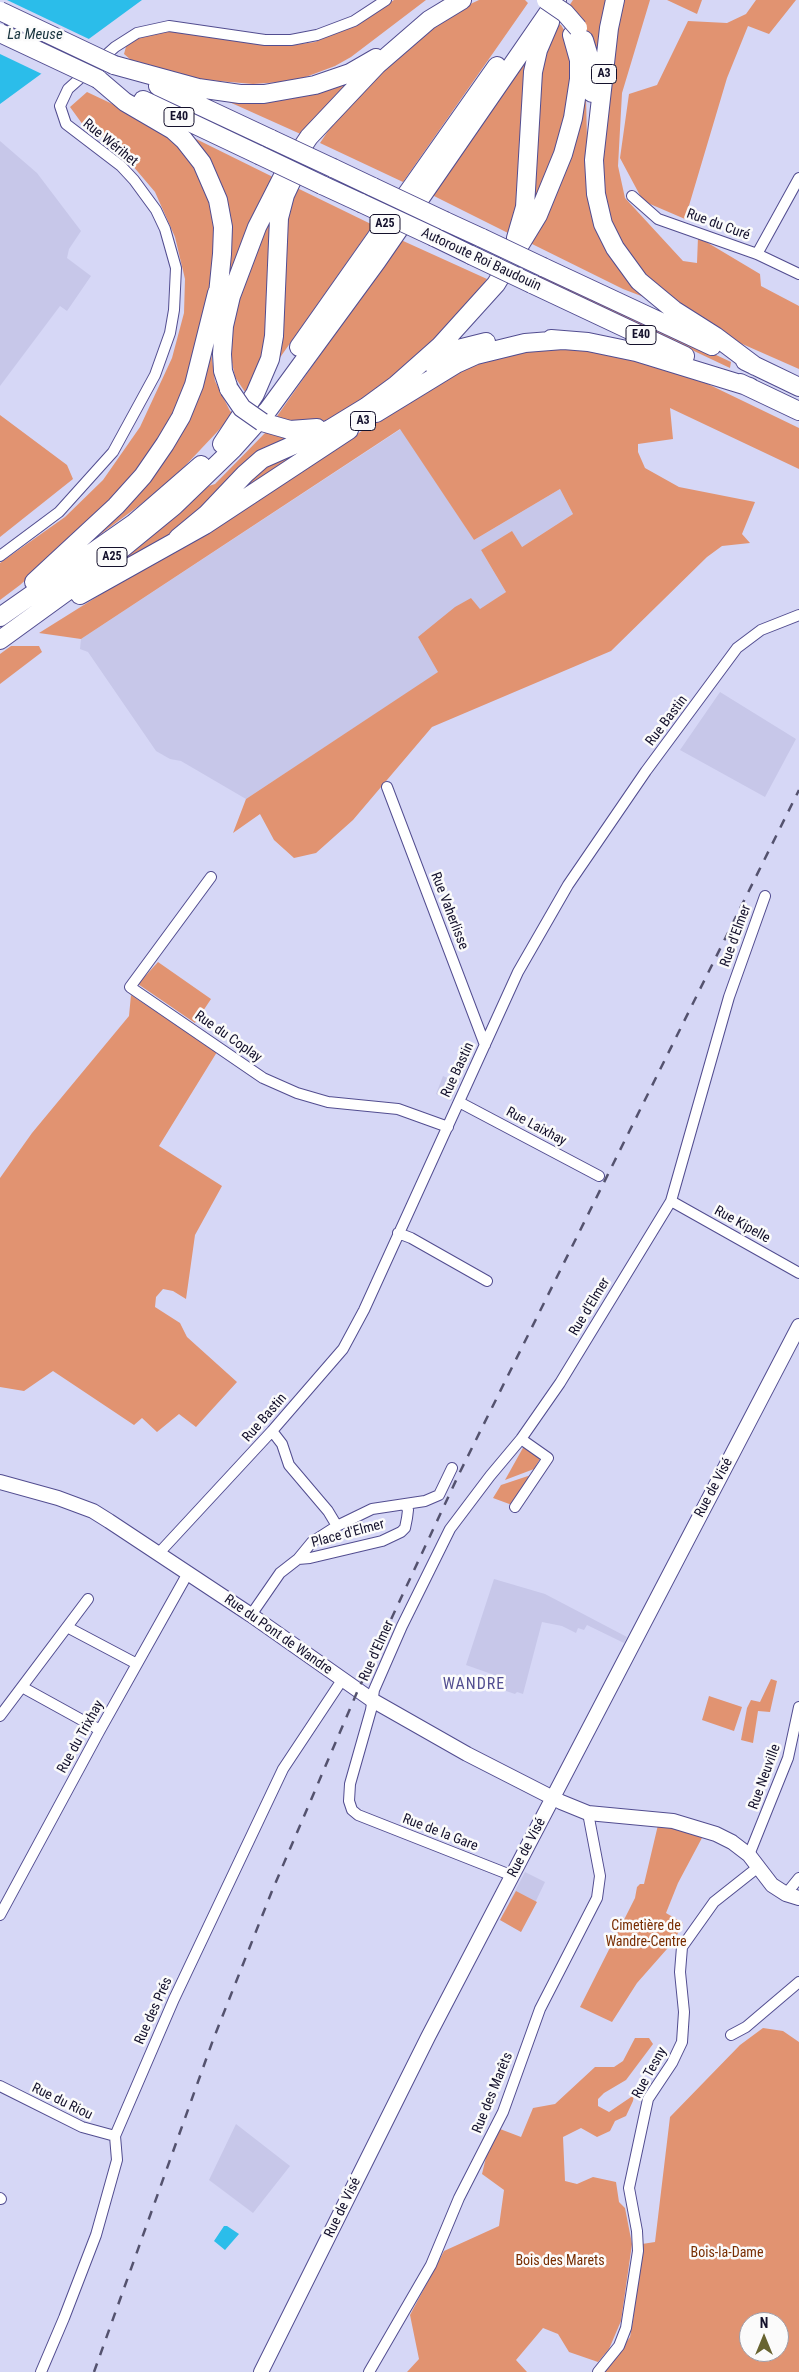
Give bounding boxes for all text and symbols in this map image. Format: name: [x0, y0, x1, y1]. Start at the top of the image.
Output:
water label: La Meuse: [7, 26, 63, 44]
road number: A3: [592, 64, 616, 84]
road number: E40: [164, 108, 194, 126]
street label: Rue Wérihet: [79, 116, 141, 170]
street label: Rue du Curé: [684, 206, 752, 244]
road number: A25: [370, 214, 400, 233]
street label: Autoroute Roi Baudouin: [418, 225, 544, 295]
road number: E40: [626, 326, 656, 344]
road number: A3: [350, 412, 376, 431]
road number: A25: [97, 548, 127, 566]
street label: Rue Bastin: [643, 692, 691, 750]
street label: Rue Vaherlisse: [427, 870, 471, 952]
street label: Rue d'Elmer: [717, 903, 755, 969]
street label: Rue du Coplay: [191, 1008, 265, 1066]
street label: Rue Bastin: [438, 1040, 478, 1100]
street label: Rue Laixhay: [503, 1104, 569, 1150]
street label: Rue Kipelle: [711, 1203, 773, 1247]
street label: Rue d'Elmer: [566, 1275, 614, 1339]
street label: Rue Bastin: [239, 1390, 291, 1446]
street label: Rue de Visé: [691, 1455, 737, 1521]
street label: Place d'Elmer: [310, 1516, 386, 1552]
street label: Rue du Pont de Wandre: [221, 1591, 335, 1679]
street label: Rue d'Elmer: [356, 1618, 398, 1684]
district label: WANDRE: [442, 1675, 506, 1695]
street label: Rue du Trixhay: [54, 1698, 108, 1776]
street label: Rue Neuville: [745, 1742, 785, 1812]
street label: Rue de la Gare: [400, 1811, 480, 1855]
street label: Rue de Visé: [504, 1815, 550, 1881]
park label: Cimetière de Wandre-Centre: [605, 1918, 687, 1950]
street label: Rue des Prés: [132, 1975, 176, 2047]
street label: Rue Tesny: [629, 2044, 671, 2102]
street label: Rue des Marêts: [469, 2050, 517, 2136]
street label: Rue du Riou: [29, 2080, 95, 2124]
street label: Rue de Visé: [321, 2175, 365, 2241]
park label: Bois-la-Dame: [691, 2245, 763, 2261]
park label: Bois des Marets: [515, 2253, 605, 2269]
north arrow: [739, 2312, 789, 2362]
text: N: [760, 2315, 768, 2331]

